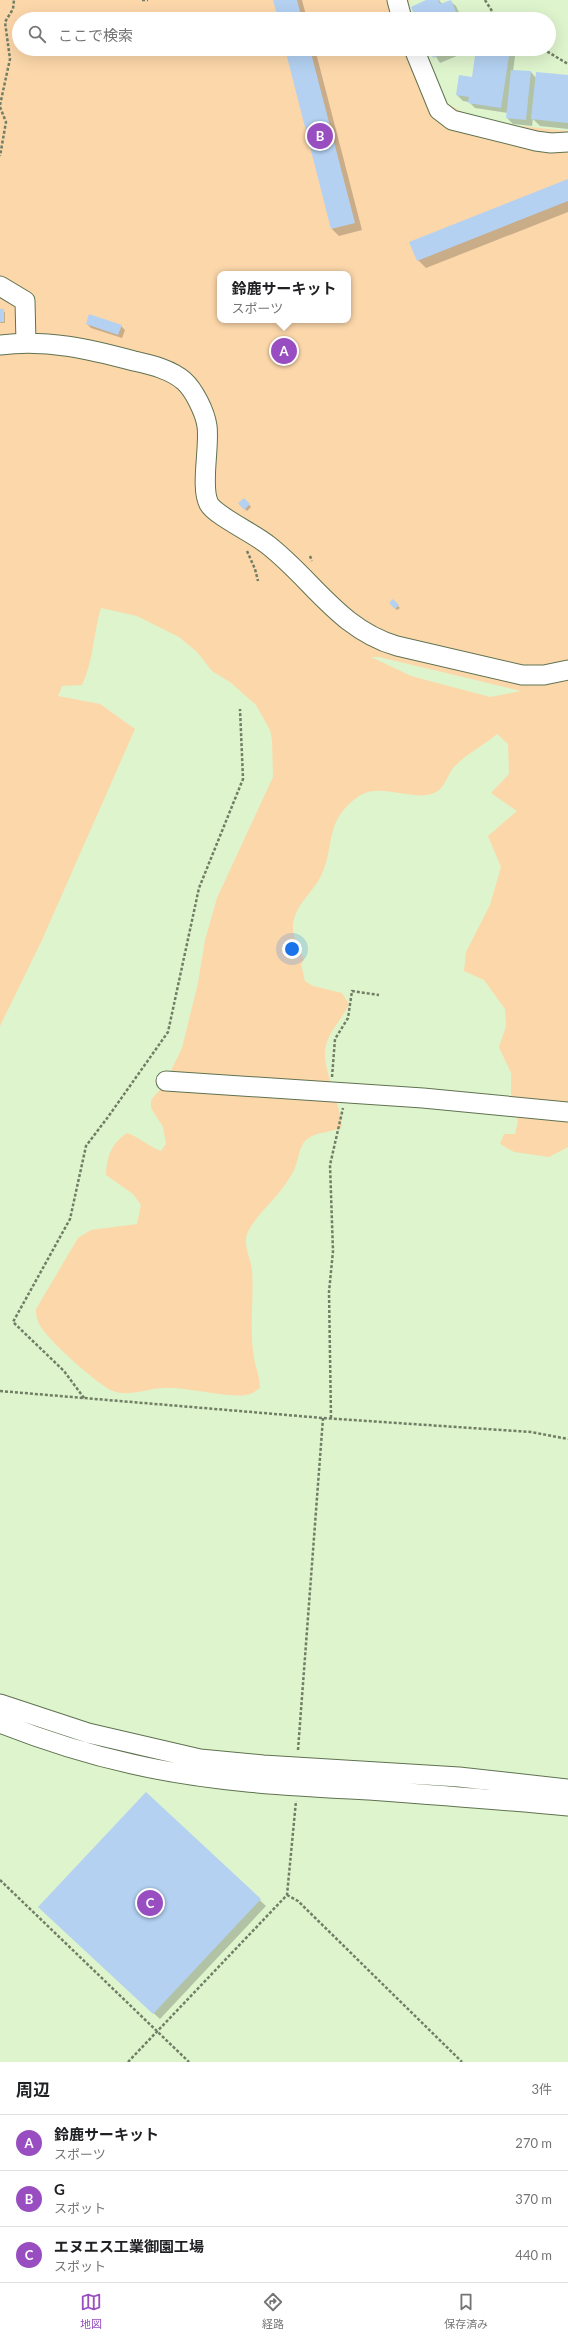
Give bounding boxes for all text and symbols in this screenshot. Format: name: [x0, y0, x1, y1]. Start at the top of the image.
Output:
search box: [12, 12, 556, 56]
icon: search: [26, 23, 48, 45]
text: ここで検索: [58, 26, 133, 44]
pin: B: [307, 121, 333, 151]
popup: [217, 271, 351, 323]
text: 鈴鹿サーキット: [231, 279, 337, 297]
text: スポーツ: [231, 300, 283, 316]
pin: A: [271, 336, 297, 366]
your location: [282, 939, 302, 959]
pin: C: [137, 1888, 163, 1918]
text: 周辺: [16, 2079, 50, 2100]
text: 3件: [531, 2081, 552, 2097]
text: 鈴鹿サーキット: [54, 2125, 159, 2143]
text: A: [24, 2135, 34, 2151]
text: 270 m: [515, 2135, 552, 2151]
text: スポーツ: [54, 2146, 106, 2162]
text: G: [54, 2180, 65, 2198]
text: B: [25, 2191, 33, 2207]
text: 370 m: [515, 2191, 552, 2207]
text: スポット: [54, 2200, 106, 2216]
text: エヌエス工業御園工場: [54, 2237, 204, 2255]
text: C: [25, 2247, 33, 2263]
text: 440 m: [515, 2247, 552, 2263]
text: スポット: [54, 2258, 106, 2274]
tab: 地図: [80, 2291, 102, 2331]
tab: 経路: [262, 2291, 284, 2331]
tab: 保存済み: [444, 2291, 488, 2331]

